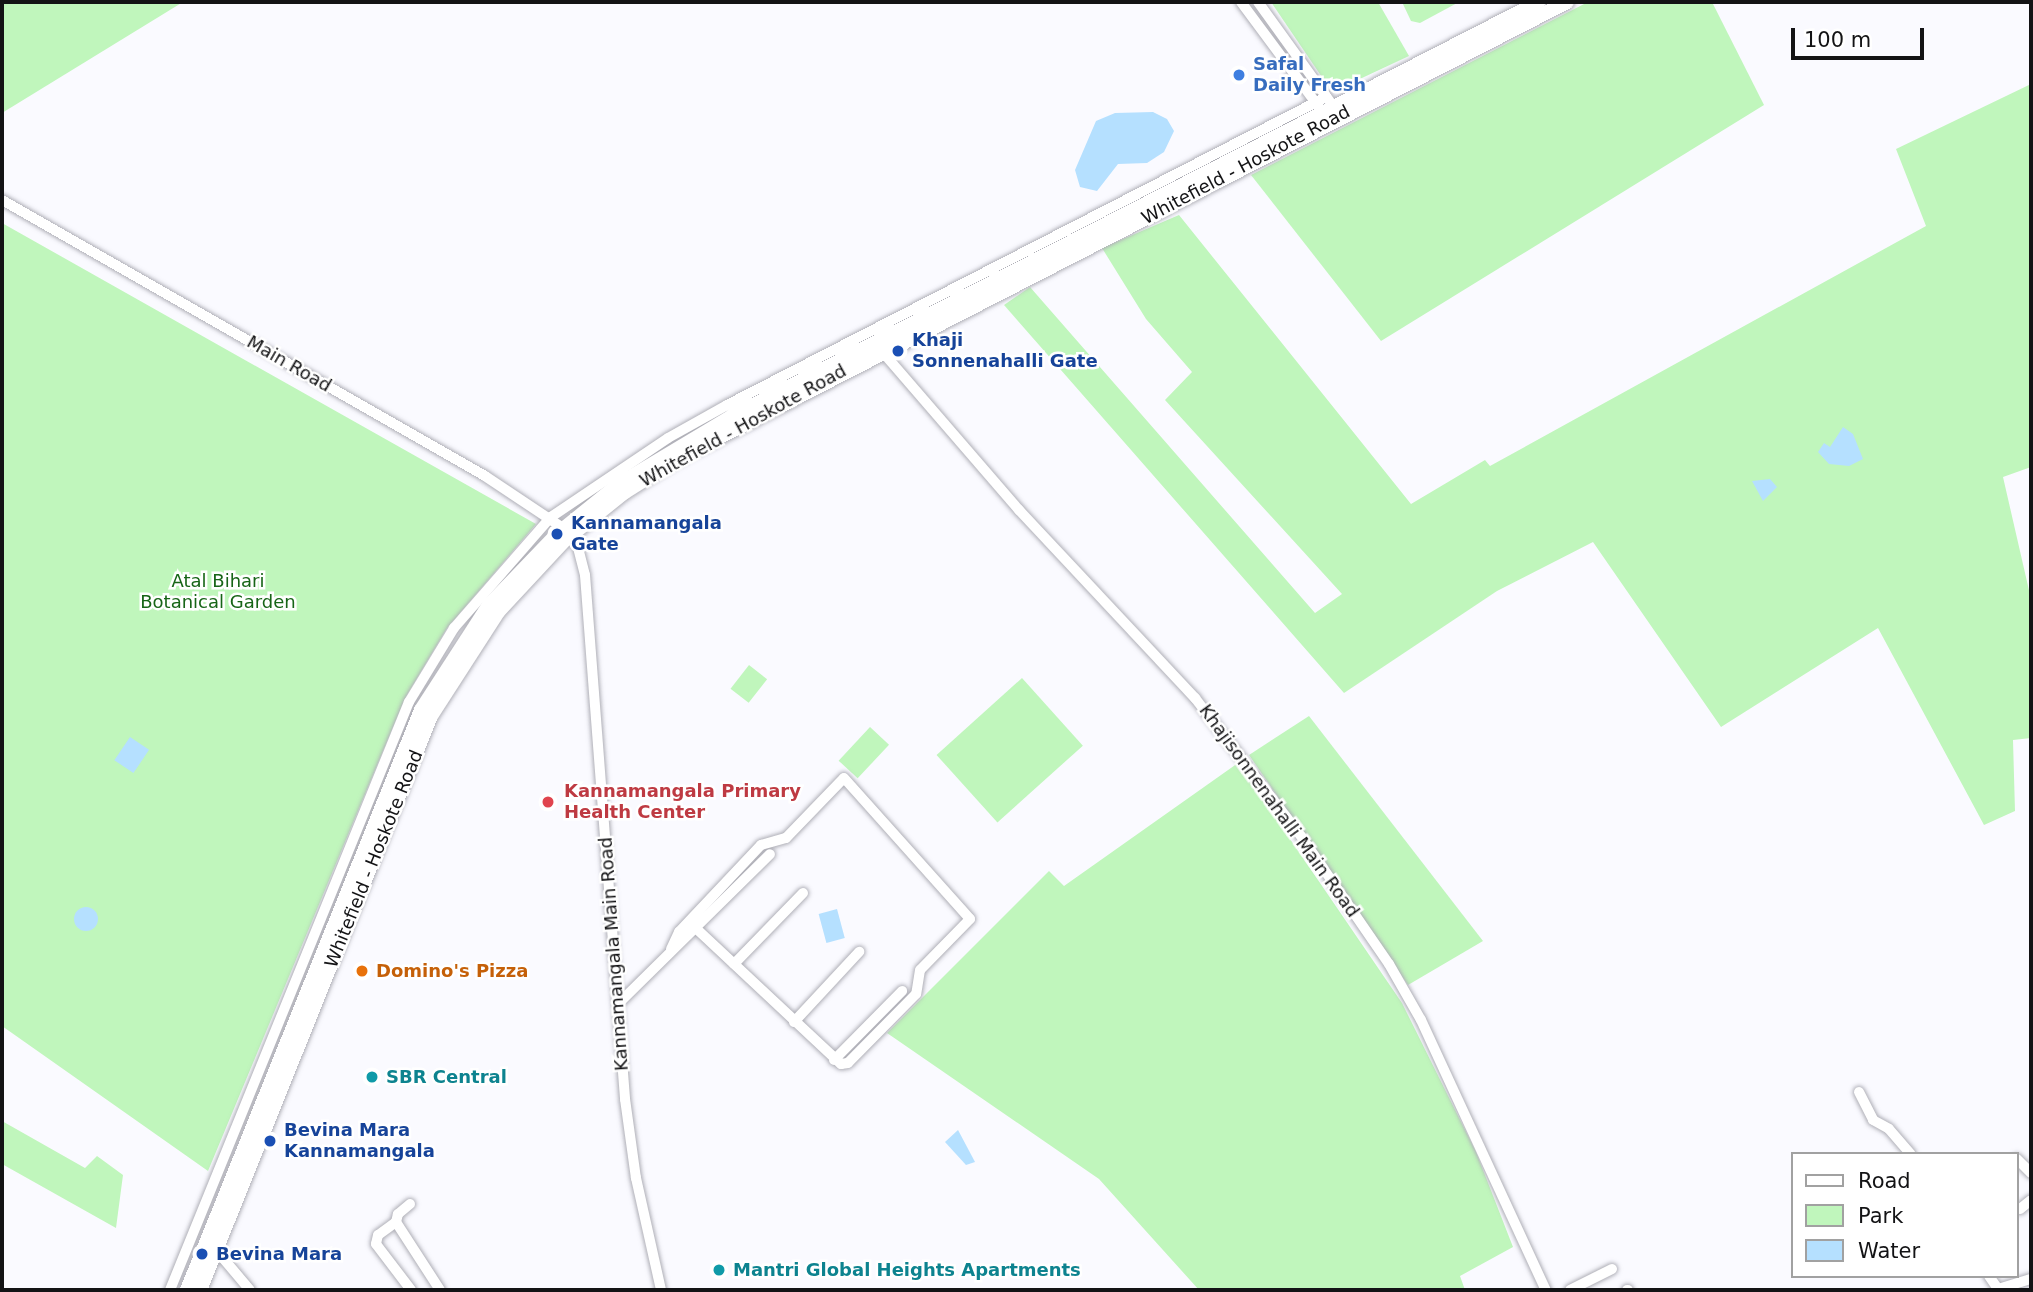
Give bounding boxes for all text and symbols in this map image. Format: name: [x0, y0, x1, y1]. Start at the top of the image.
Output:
scale bar: [1795, 14, 1928, 58]
text: 100 m: [1804, 28, 1871, 52]
place label: Safal Daily Fresh: [1253, 54, 1366, 96]
marker: Safal Daily Fresh: [1231, 67, 1247, 83]
street label: Whitefield - Hoskote Road: [1138, 101, 1354, 229]
place label: Khaji Sonnenahalli Gate: [912, 330, 1098, 372]
street label: Main Road: [243, 331, 335, 397]
marker: Khaji Sonnenahalli Gate: [890, 343, 906, 359]
street label: Whitefield - Hoskote Road: [636, 360, 850, 492]
place label: Kannamangala Gate: [571, 513, 722, 556]
marker: Kannamangala Gate: [549, 526, 565, 542]
park label: Atal Bihari Botanical Garden: [140, 571, 296, 614]
street label: Khajisonnenahalli Main Road: [1194, 700, 1364, 922]
street label: Whitefield - Hoskote Road: [320, 747, 428, 971]
place label: Kannamangala Primary Health Center: [564, 781, 801, 824]
marker: Kannamangala Primary Health Center: [538, 792, 558, 812]
street label: Kannamangala Main Road: [595, 836, 633, 1072]
place label: Domino's Pizza: [376, 960, 528, 982]
marker: Domino's Pizza: [354, 963, 370, 979]
place label: SBR Central: [386, 1066, 507, 1088]
marker: SBR Central: [364, 1069, 380, 1085]
place label: Bevina Mara Kannamangala: [284, 1120, 435, 1162]
marker: Bevina Mara Kannamangala: [262, 1133, 278, 1149]
legend: [1792, 1152, 2019, 1278]
text: Road: [1858, 1169, 1911, 1193]
text: Park: [1858, 1204, 1903, 1228]
text: Water: [1858, 1239, 1920, 1263]
place label: Bevina Mara: [216, 1243, 342, 1265]
marker: Bevina Mara: [194, 1246, 210, 1262]
place label: Mantri Global Heights Apartments: [733, 1259, 1081, 1281]
marker: Mantri Global Heights Apartments: [711, 1262, 727, 1278]

